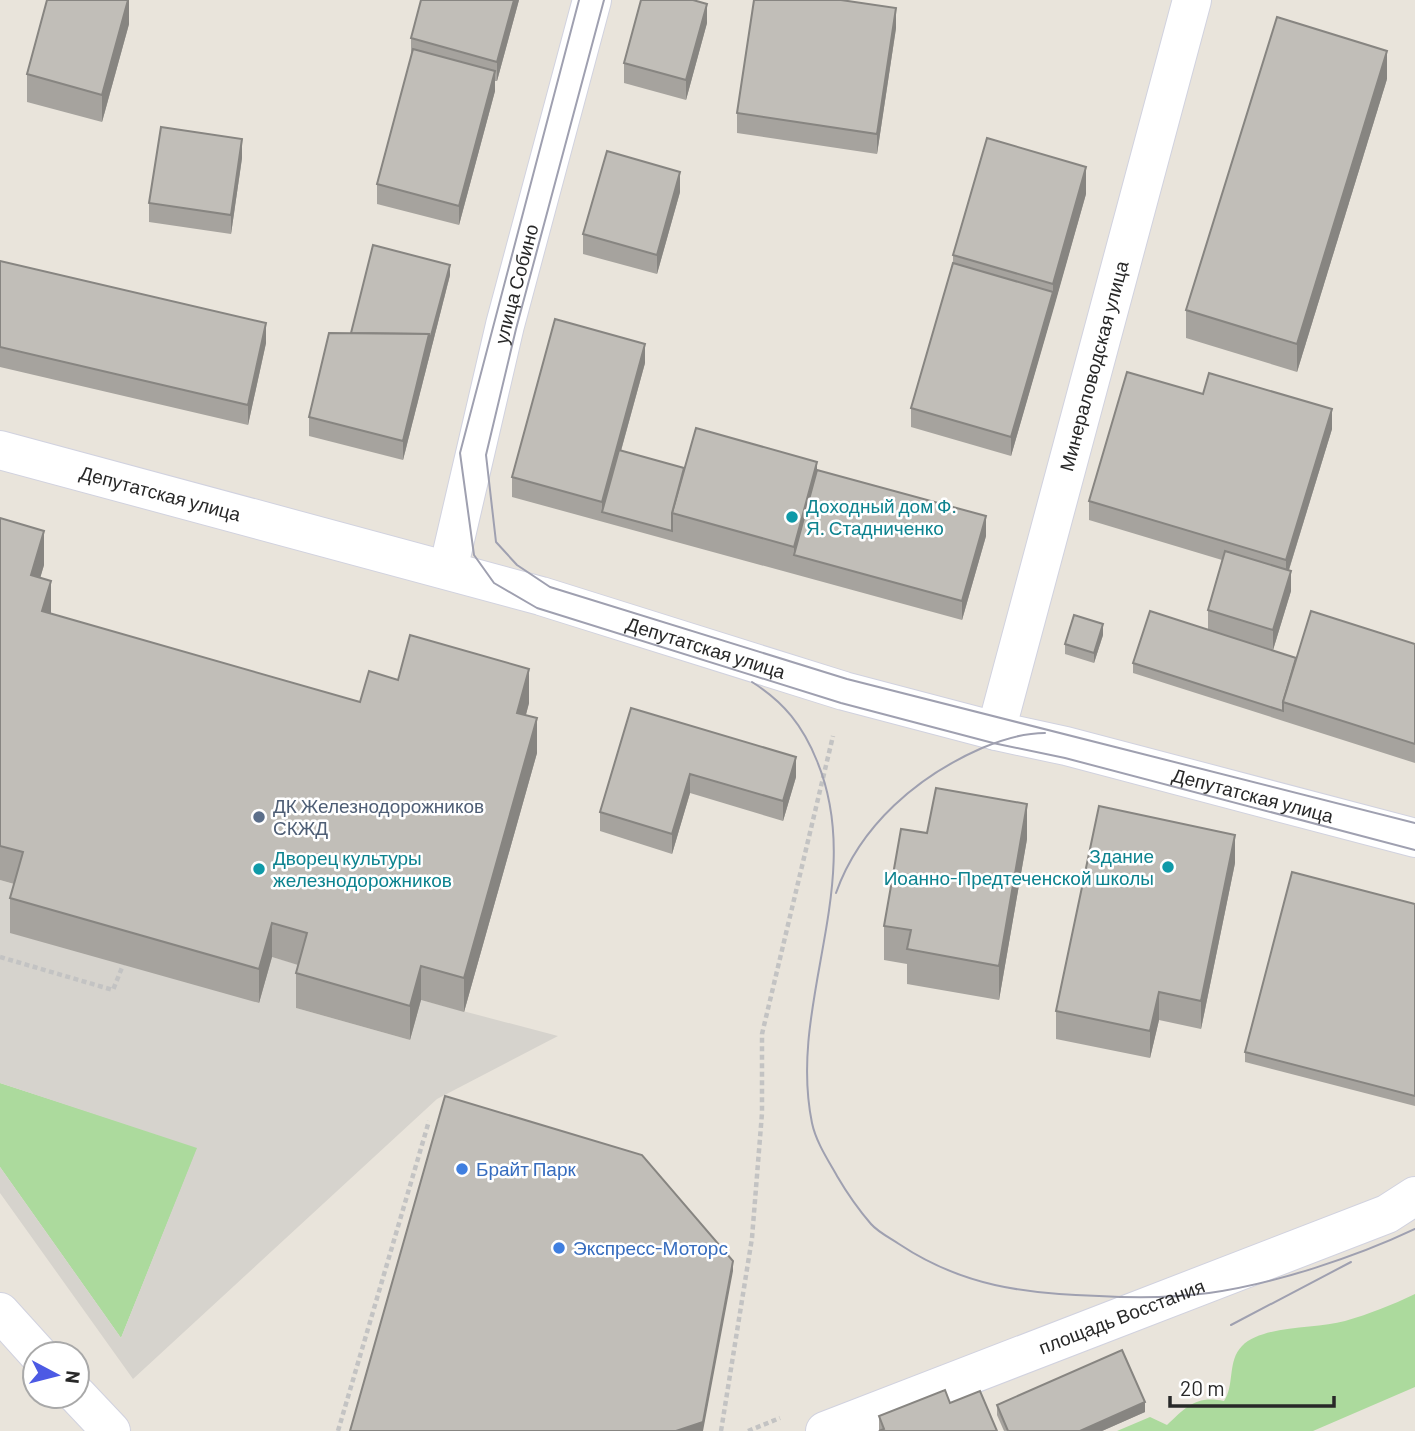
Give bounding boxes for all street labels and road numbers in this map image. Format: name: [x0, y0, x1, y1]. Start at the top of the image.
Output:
street label: улица Собино: [489, 221, 543, 346]
street label: Минераловодская улица: [1054, 258, 1133, 474]
street label: Депутатская улица: [77, 460, 244, 526]
street label: Депутатская улица: [623, 611, 789, 683]
street label: Депутатская улица: [1170, 763, 1336, 827]
street label: площадь Восстания: [1035, 1274, 1208, 1358]

